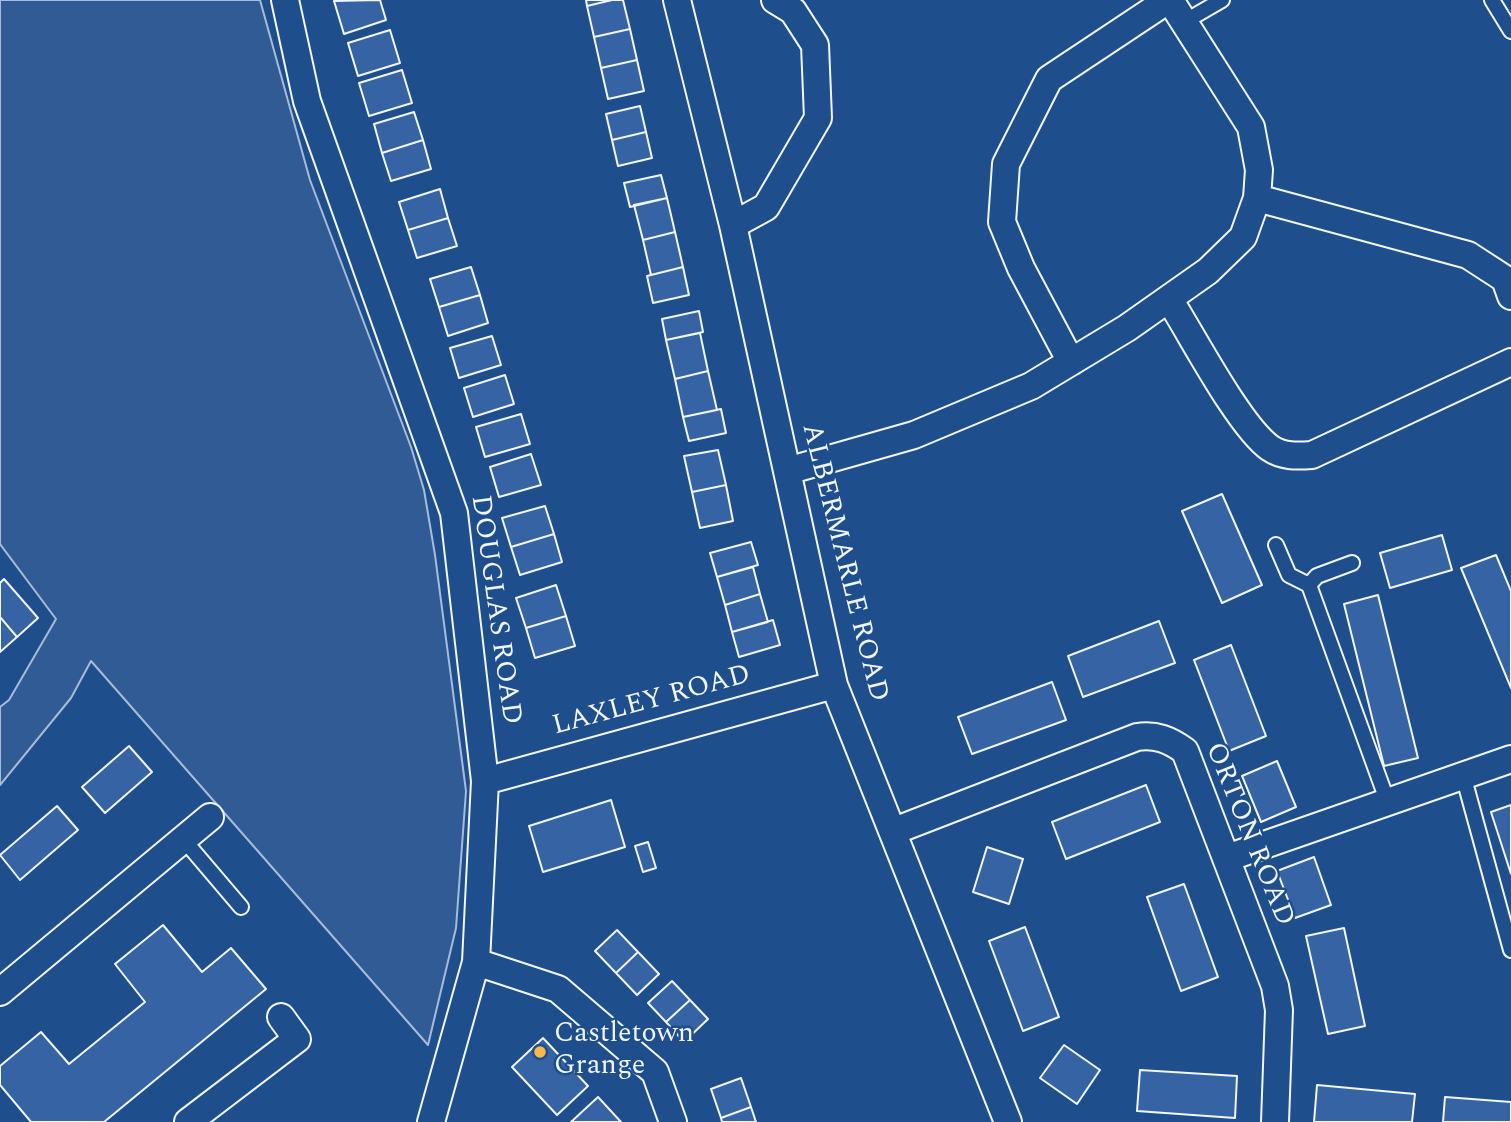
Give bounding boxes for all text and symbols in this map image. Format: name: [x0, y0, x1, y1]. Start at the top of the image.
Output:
street label: ALBERMARLE ROAD: [792, 420, 894, 706]
street label: DOUGLAS ROAD: [461, 493, 527, 727]
street label: LAXLEY ROAD: [549, 659, 755, 745]
street label: ORTON ROAD: [1196, 738, 1300, 932]
place label: Castletown Grange: [554, 1019, 694, 1085]
marker: Castletown Grange: [532, 1044, 548, 1060]

